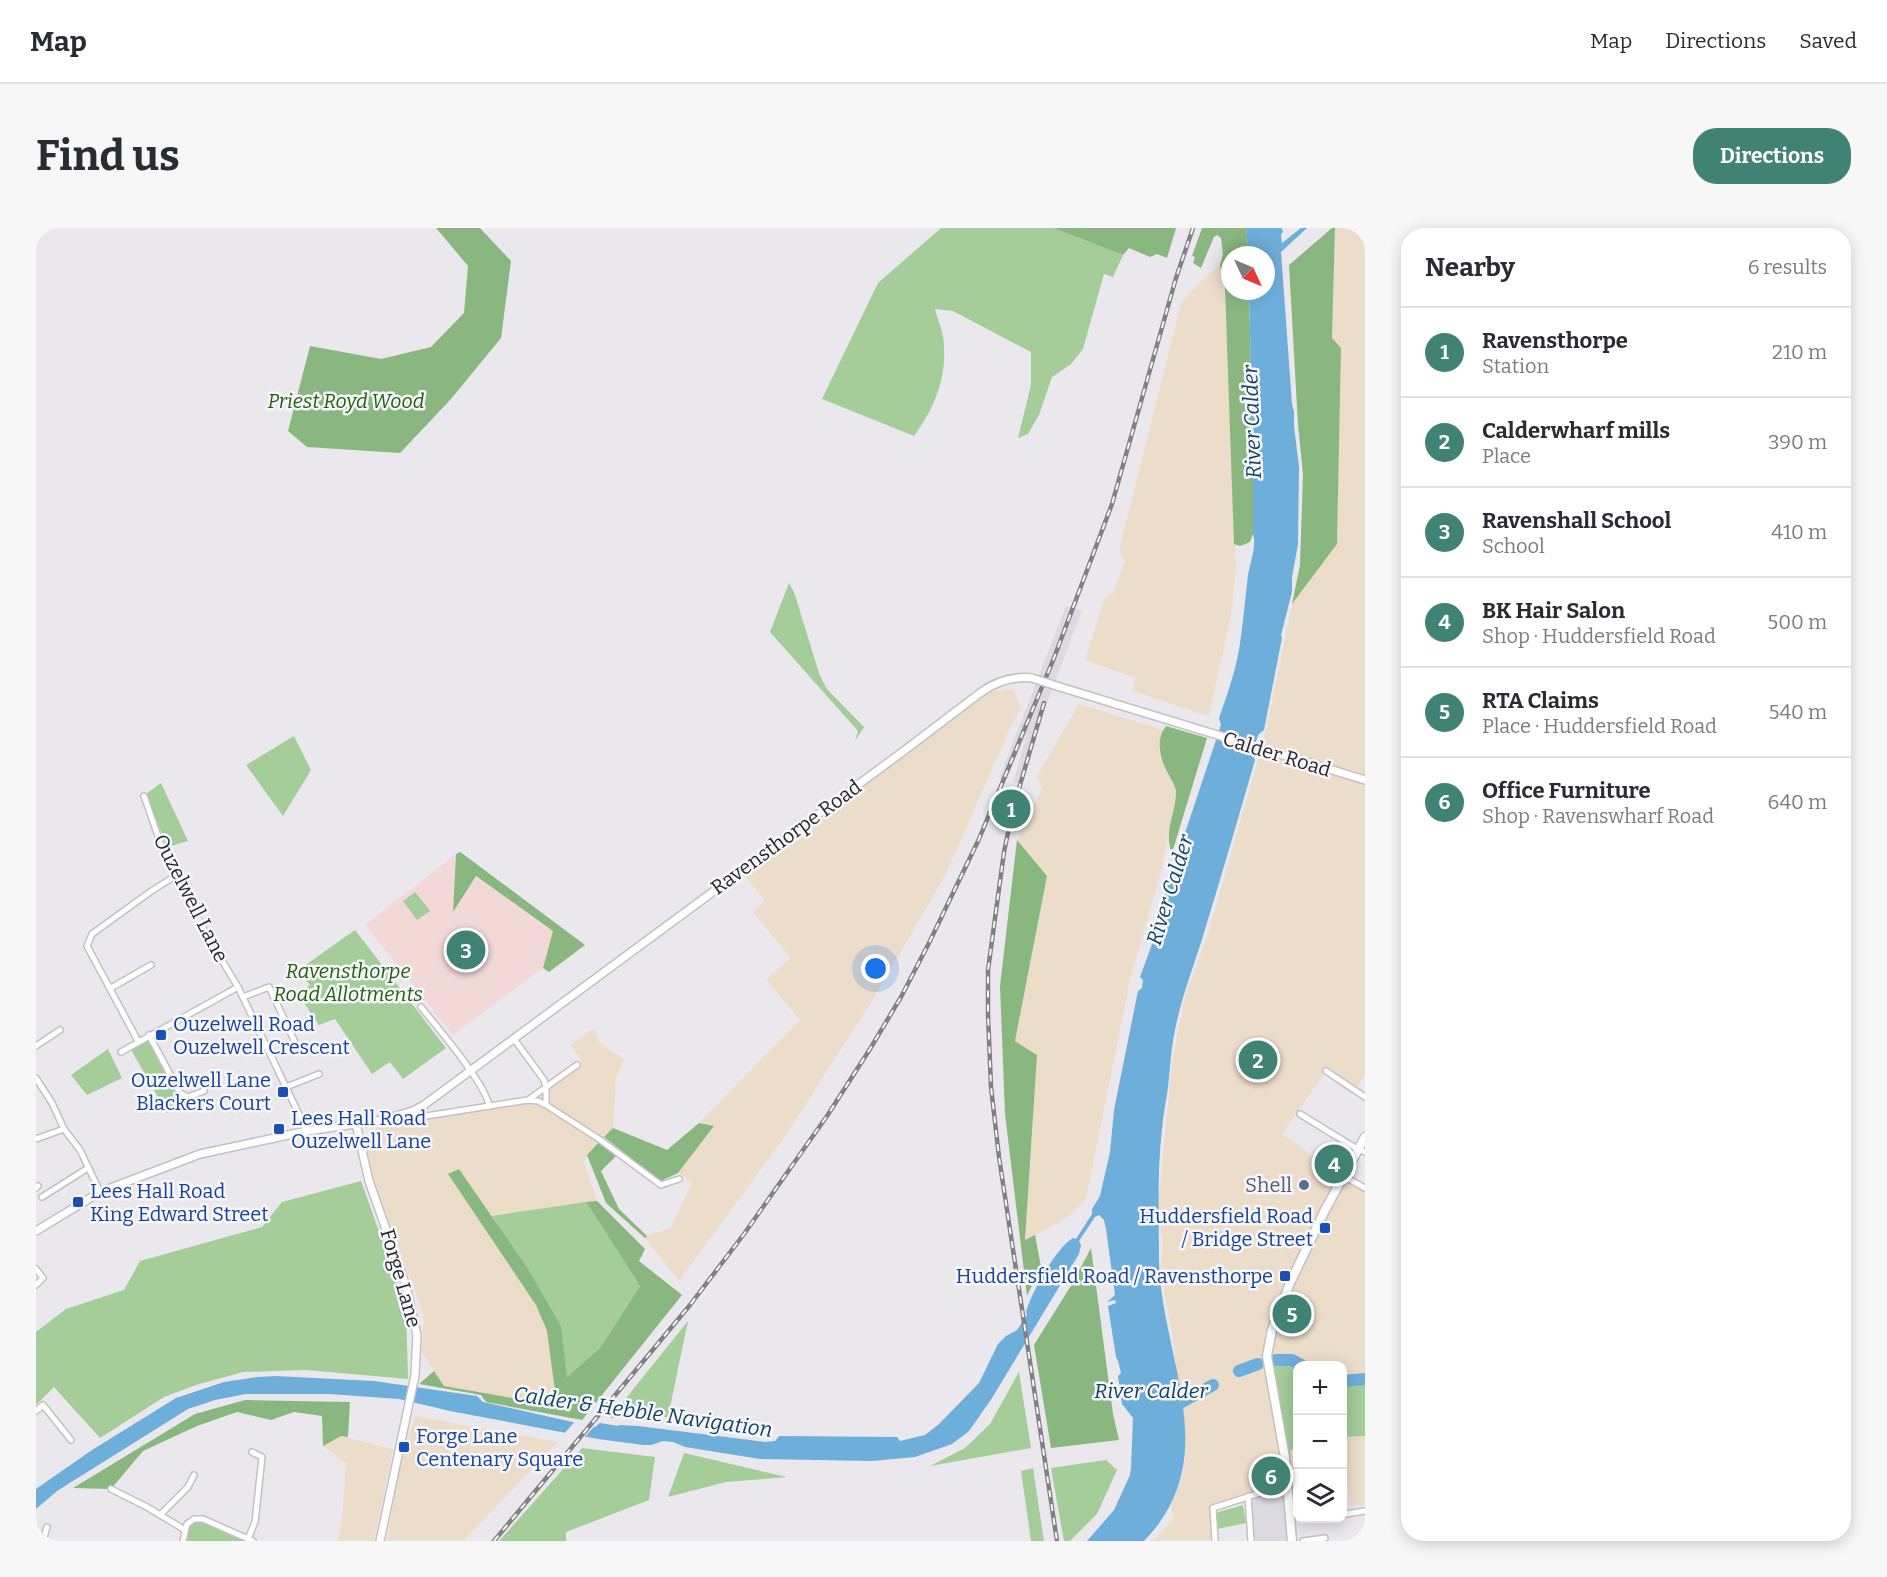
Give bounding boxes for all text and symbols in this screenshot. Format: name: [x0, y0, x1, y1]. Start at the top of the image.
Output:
text: Map: [30, 25, 87, 58]
text: Map: [1590, 28, 1632, 54]
text: Directions: [1665, 28, 1766, 54]
text: Saved: [1799, 28, 1857, 54]
button: Directions: [1693, 128, 1851, 184]
text: Find us: [36, 131, 180, 181]
north arrow: [1221, 246, 1275, 300]
text: Nearby: [1425, 252, 1515, 283]
text: 6 results: [1748, 255, 1827, 279]
text: Ravensthorpe: [1482, 327, 1628, 354]
text: 1: [1440, 340, 1449, 364]
text: 210 m: [1772, 340, 1827, 364]
text: Station: [1482, 354, 1549, 378]
water label: River Calder: [1237, 363, 1267, 479]
park label: Priest Royd Wood: [267, 389, 425, 413]
text: Calderwharf mills: [1482, 417, 1670, 444]
text: 2: [1439, 430, 1450, 454]
text: 390 m: [1768, 430, 1827, 454]
text: Place: [1482, 444, 1531, 468]
text: Ravenshall School: [1482, 507, 1671, 534]
text: 3: [1439, 520, 1450, 544]
text: 410 m: [1771, 520, 1827, 544]
text: School: [1482, 534, 1545, 558]
text: BK Hair Salon: [1482, 597, 1625, 624]
text: 4: [1438, 610, 1451, 634]
text: 500 m: [1768, 610, 1827, 634]
text: Shop · Huddersfield Road: [1482, 624, 1716, 648]
text: RTA Claims: [1482, 687, 1599, 714]
text: 5: [1439, 700, 1450, 724]
text: 540 m: [1769, 700, 1827, 724]
text: Place · Huddersfield Road: [1482, 714, 1717, 738]
street label: Calder Road: [1220, 726, 1334, 782]
street label: Ravensthorpe Road: [706, 774, 866, 900]
text: Office Furniture: [1482, 777, 1651, 804]
pin: 1: [992, 786, 1030, 832]
text: 6: [1439, 790, 1450, 814]
text: 640 m: [1768, 790, 1827, 814]
text: Shop · Ravenswharf Road: [1482, 804, 1714, 828]
street label: Ouzelwell Lane: [148, 830, 234, 966]
water label: River Calder: [1141, 830, 1199, 948]
pin: 3: [446, 928, 486, 972]
your location: [861, 954, 890, 983]
park label: Ravensthorpe Road Allotments: [273, 959, 423, 1006]
place label: Ouzelwell Road Ouzelwell Crescent: [173, 1012, 350, 1059]
marker: Ouzelwell Road Ouzelwell Crescent: [154, 1028, 168, 1042]
pin: 2: [1238, 1038, 1278, 1082]
place label: Ouzelwell Lane Blackers Court: [131, 1068, 271, 1115]
marker: Ouzelwell Lane Blackers Court: [276, 1085, 290, 1099]
place label: Lees Hall Road Ouzelwell Lane: [291, 1106, 431, 1153]
marker: Lees Hall Road Ouzelwell Lane: [272, 1122, 286, 1136]
pin: 4: [1314, 1142, 1354, 1186]
place label: Shell: [1245, 1173, 1292, 1197]
marker: Shell: [1297, 1178, 1311, 1192]
place label: Lees Hall Road King Edward Street: [90, 1179, 269, 1226]
marker: Lees Hall Road King Edward Street: [71, 1195, 85, 1209]
place label: Huddersfield Road / Bridge Street: [1139, 1204, 1313, 1251]
marker: Huddersfield Road / Bridge Street: [1318, 1221, 1332, 1235]
street label: Forge Lane: [375, 1226, 427, 1330]
place label: Huddersfield Road / Ravensthorpe: [956, 1264, 1273, 1288]
marker: Huddersfield Road / Ravensthorpe: [1278, 1269, 1292, 1283]
pin: 5: [1272, 1292, 1312, 1336]
map controls: [1293, 1361, 1347, 1523]
button: +: [1293, 1361, 1347, 1415]
water label: River Calder: [1094, 1378, 1209, 1404]
water label: Calder & Hebble Navigation: [512, 1381, 774, 1443]
button: −: [1293, 1415, 1347, 1469]
place label: Forge Lane Centenary Square: [416, 1424, 583, 1471]
marker: Forge Lane Centenary Square: [397, 1440, 411, 1454]
pin: 6: [1252, 1454, 1290, 1498]
button: layers: [1293, 1469, 1347, 1523]

